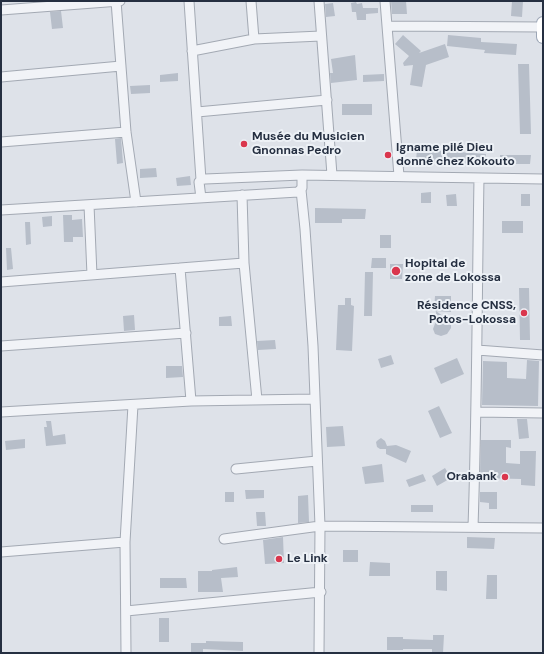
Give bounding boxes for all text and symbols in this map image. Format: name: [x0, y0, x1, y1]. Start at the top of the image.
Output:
place label: Musée du Musicien Gnonnas Pedro: [252, 130, 365, 158]
marker: Musée du Musicien Gnonnas Pedro: [239, 139, 249, 149]
place label: Igname pilé Dieu donné chez Kokouto: [396, 141, 515, 169]
marker: Igname pilé Dieu donné chez Kokouto: [383, 150, 393, 160]
place label: Hopital de zone de Lokossa: [405, 257, 501, 285]
marker: Hopital de zone de Lokossa: [390, 265, 402, 277]
place label: Résidence CNSS, Potos-Lokossa: [417, 299, 516, 327]
marker: Résidence CNSS, Potos-Lokossa: [519, 308, 529, 318]
place label: Orabank: [446, 470, 497, 484]
marker: Orabank: [500, 472, 510, 482]
place label: Le Link: [287, 552, 328, 566]
marker: Le Link: [274, 554, 284, 564]

